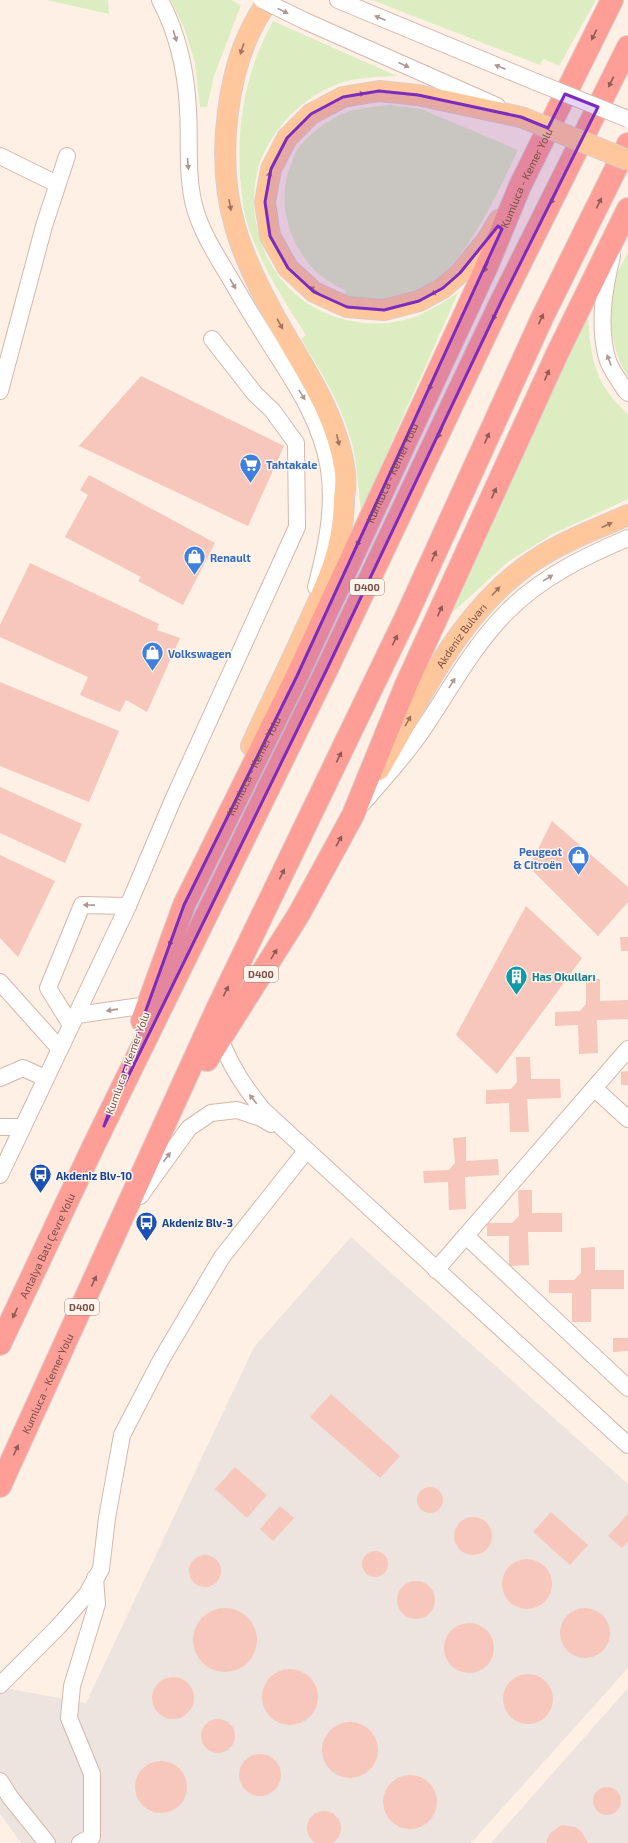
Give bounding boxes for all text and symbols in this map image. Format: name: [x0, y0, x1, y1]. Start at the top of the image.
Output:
one-way arrow: [278, 7, 289, 14]
one-way arrow: [373, 14, 385, 20]
one-way arrow: [591, 29, 597, 40]
one-way arrow: [172, 30, 178, 42]
one-way arrow: [239, 44, 245, 56]
one-way arrow: [399, 62, 410, 68]
one-way arrow: [493, 64, 505, 70]
one-way arrow: [608, 76, 614, 88]
one-way arrow: [353, 91, 365, 97]
street label: Kumluca - Kemer Yolu: [497, 126, 554, 230]
one-way arrow: [185, 158, 192, 170]
one-way arrow: [266, 171, 272, 183]
one-way arrow: [550, 193, 556, 204]
one-way arrow: [596, 197, 602, 208]
one-way arrow: [227, 199, 233, 211]
one-way arrow: [483, 261, 489, 272]
one-way arrow: [230, 278, 237, 290]
one-way arrow: [308, 286, 319, 294]
one-way arrow: [430, 289, 442, 295]
one-way arrow: [492, 309, 498, 321]
one-way arrow: [538, 314, 544, 325]
one-way arrow: [276, 318, 283, 330]
one-way arrow: [606, 353, 612, 365]
one-way arrow: [544, 369, 550, 380]
one-way arrow: [428, 379, 434, 390]
one-way arrow: [298, 389, 305, 401]
street label: Kumluca - Kemer Yolu: [363, 420, 420, 525]
one-way arrow: [437, 427, 443, 438]
one-way arrow: [484, 432, 490, 443]
one-way arrow: [335, 434, 341, 446]
supermarket icon: Tahtakale: [238, 451, 264, 484]
place label: Tahtakale: [266, 458, 318, 471]
one-way arrow: [491, 487, 497, 499]
one-way arrow: [602, 522, 613, 528]
one-way arrow: [356, 535, 362, 546]
shop icon: Renault: [182, 544, 208, 577]
one-way arrow: [431, 550, 437, 562]
place label: Renault: [210, 551, 251, 564]
one-way arrow: [543, 575, 554, 582]
road number: D400: [350, 579, 384, 595]
one-way arrow: [492, 586, 501, 596]
street label: Akdeniz Bulvarı: [433, 600, 489, 670]
one-way arrow: [437, 606, 443, 617]
one-way arrow: [392, 634, 398, 646]
shop icon: Volkswagen: [139, 640, 165, 673]
place label: Volkswagen: [168, 647, 231, 660]
one-way arrow: [448, 677, 455, 689]
street label: Kumluca - Kemer Yolu: [223, 714, 283, 817]
one-way arrow: [404, 715, 411, 727]
one-way arrow: [336, 751, 342, 763]
one-way arrow: [335, 835, 342, 847]
shop icon: Peugeot & Citroën: [565, 844, 591, 877]
place label: Peugeot & Citroën: [513, 845, 562, 871]
one-way arrow: [279, 868, 285, 880]
one-way arrow: [82, 902, 95, 908]
one-way arrow: [168, 936, 174, 948]
one-way arrow: [270, 949, 278, 959]
building icon: Has Okulları: [503, 963, 529, 996]
road number: D400: [244, 966, 278, 982]
place label: Has Okulları: [532, 970, 596, 983]
one-way arrow: [223, 985, 229, 997]
one-way arrow: [106, 1007, 118, 1013]
street label: Kumluca - Kemer Yolu: [102, 1010, 152, 1116]
one-way arrow: [249, 1093, 258, 1104]
one-way arrow: [163, 1152, 171, 1163]
bus stop icon: Akdeniz Blv-10: [27, 1162, 53, 1195]
place label: Akdeniz Blv-10: [56, 1169, 132, 1182]
street label: Antalya Batı Çevre Yolu: [16, 1191, 77, 1300]
bus stop icon: Akdeniz Blv-3: [133, 1209, 159, 1242]
place label: Akdeniz Blv-3: [162, 1216, 233, 1229]
one-way arrow: [91, 1275, 97, 1287]
road number: D400: [65, 1299, 99, 1315]
one-way arrow: [12, 1307, 18, 1318]
street label: Kumluca - Kemer Yolu: [18, 1331, 75, 1435]
one-way arrow: [13, 1444, 19, 1456]

